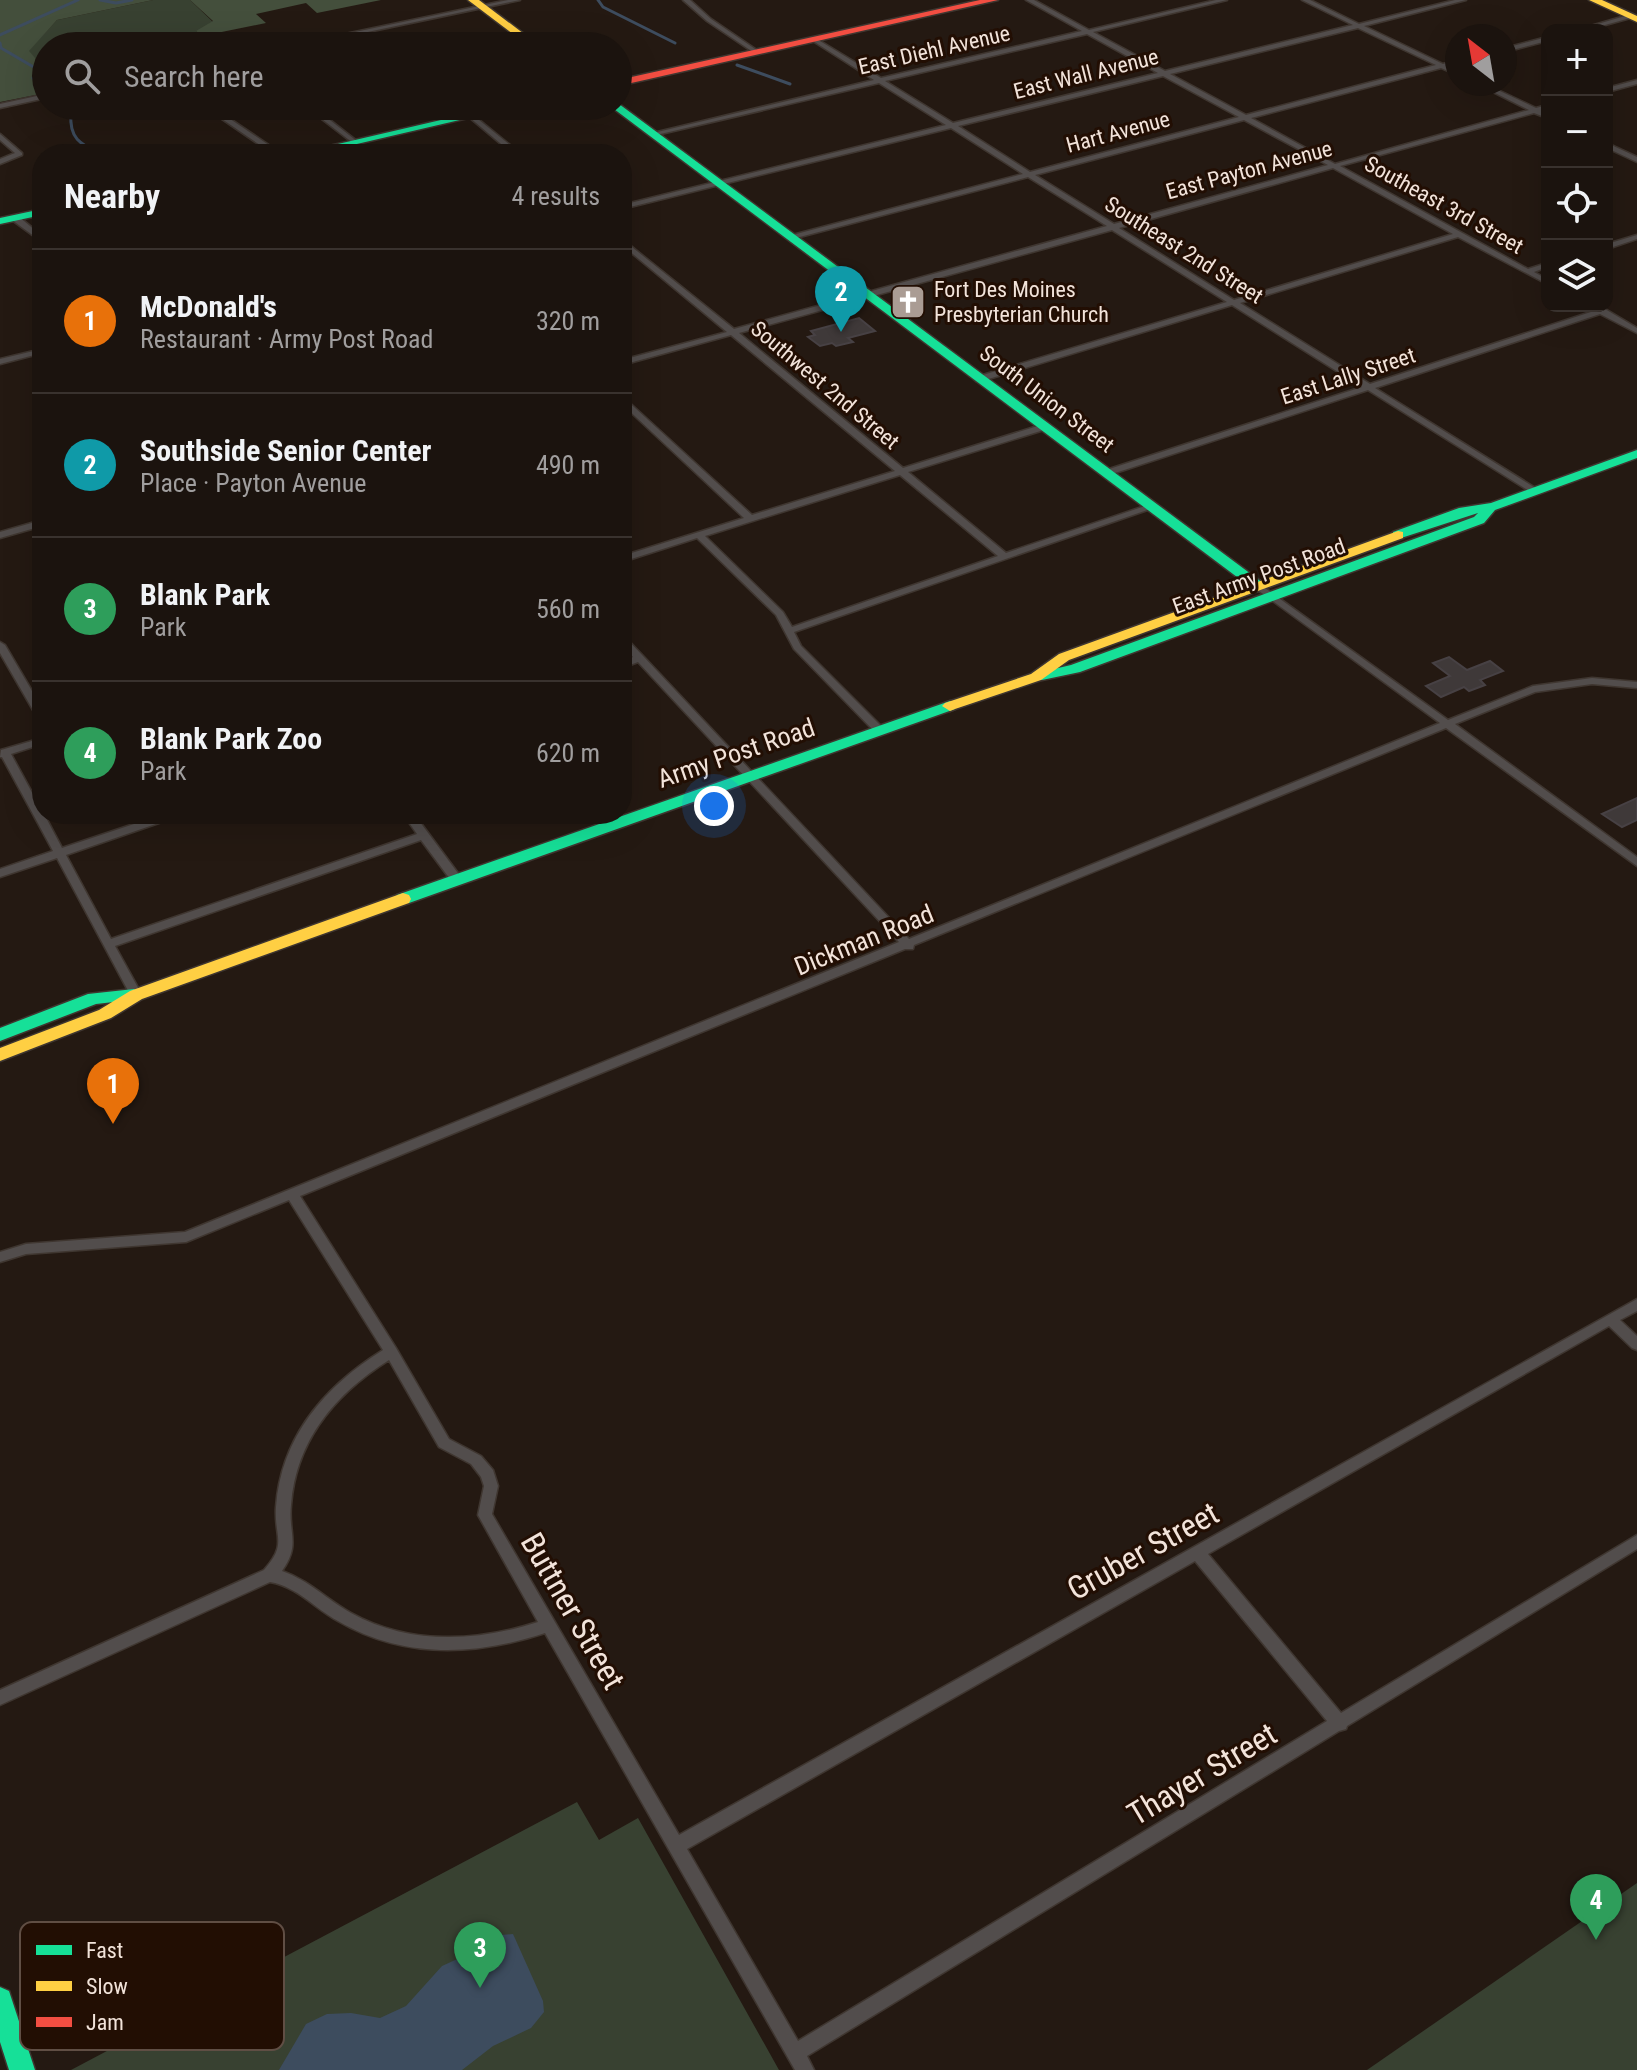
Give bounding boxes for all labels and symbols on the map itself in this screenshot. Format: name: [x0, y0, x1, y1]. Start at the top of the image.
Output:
street label: East Diehl Avenue: [856, 20, 1012, 80]
north arrow: [1445, 24, 1517, 96]
street label: East Wall Avenue: [1011, 44, 1161, 104]
street label: Hart Avenue: [1063, 106, 1173, 158]
street label: East Payton Avenue: [1163, 136, 1335, 204]
street label: Southeast 3rd Street: [1360, 151, 1528, 259]
street label: Southeast 2nd Street: [1100, 191, 1268, 309]
pin: 2: [815, 266, 867, 332]
place label: Fort Des Moines Presbyterian Church: [934, 277, 1109, 327]
church icon: Fort Des Moines Presbyterian Church: [889, 283, 927, 321]
street label: Southwest 2nd Street: [746, 316, 904, 454]
street label: South Union Street: [975, 340, 1119, 458]
street label: East Lally Street: [1278, 342, 1418, 410]
street label: East Army Post Road: [1169, 533, 1349, 619]
street label: Army Post Road: [653, 712, 819, 794]
your location: [694, 786, 734, 826]
street label: Dickman Road: [790, 898, 938, 982]
pin: 1: [87, 1058, 139, 1124]
street label: Gruber Street: [1061, 1494, 1225, 1608]
street label: Buttner Street: [513, 1526, 633, 1696]
street label: Thayer Street: [1120, 1715, 1284, 1833]
pin: 4: [1570, 1874, 1622, 1940]
legend: [20, 1922, 284, 2050]
pin: 3: [454, 1922, 506, 1988]
text: Fast: [86, 1938, 123, 1963]
text: Slow: [86, 1974, 128, 1999]
text: Jam: [86, 2010, 124, 2035]

